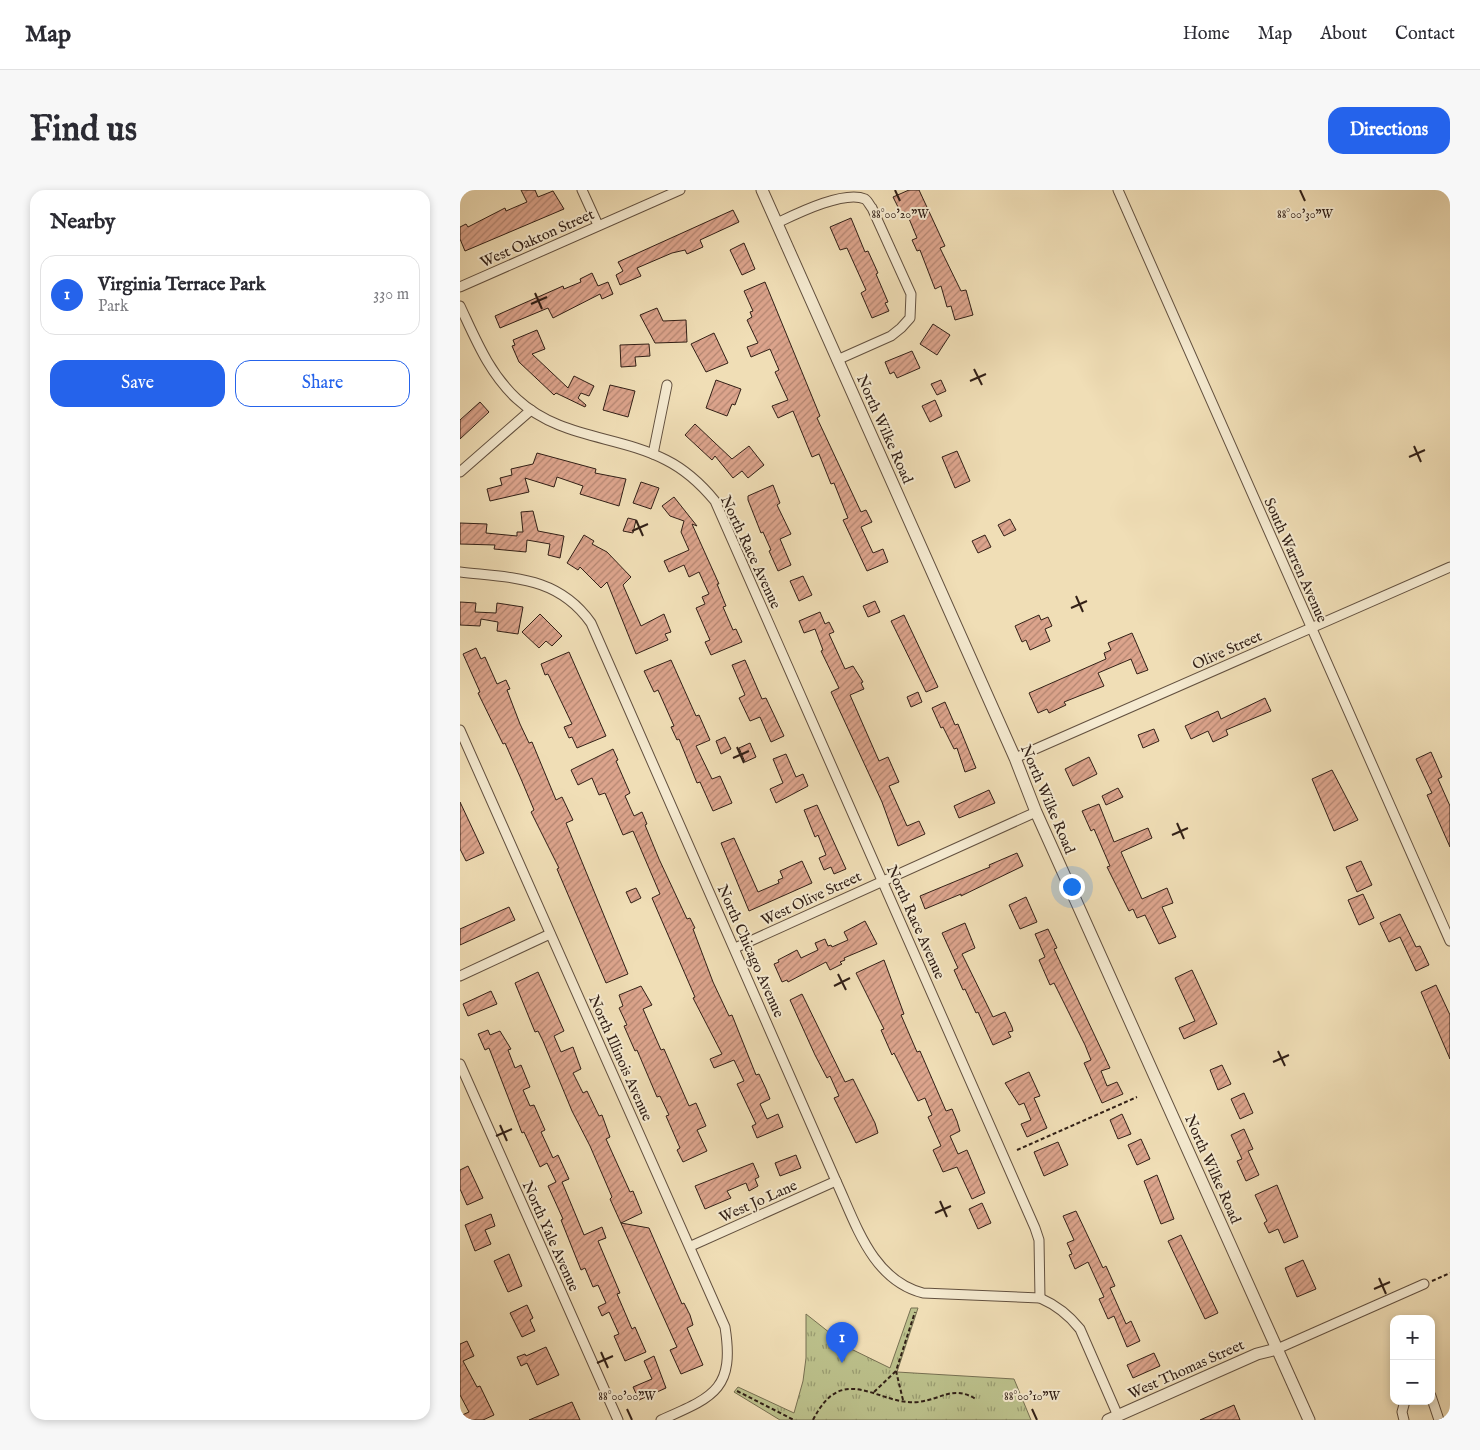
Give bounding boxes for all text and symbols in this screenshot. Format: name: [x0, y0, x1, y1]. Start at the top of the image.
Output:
text: Map: [25, 19, 71, 50]
text: Home: [1183, 23, 1230, 46]
text: Map: [1258, 23, 1292, 46]
text: About: [1320, 23, 1367, 46]
text: Contact: [1395, 23, 1455, 46]
button: Directions: [1328, 107, 1450, 154]
text: Find us: [30, 108, 137, 153]
street label: West Oakton Street: [477, 205, 597, 272]
text: 88°00'20"W: [871, 207, 929, 222]
text: 88°00'30"W: [1277, 207, 1334, 222]
text: Nearby: [50, 209, 115, 236]
text: Virginia Terrace Park: [98, 273, 266, 297]
text: 1: [64, 285, 70, 305]
text: 330 m: [373, 285, 409, 305]
text: Park: [98, 297, 128, 317]
button: Save: [50, 360, 225, 407]
button: Share: [235, 360, 410, 407]
street label: North Wilke Road: [852, 372, 917, 487]
street label: North Race Avenue: [716, 493, 785, 612]
street label: South Warren Avenue: [1259, 495, 1332, 626]
street label: Olive Street: [1189, 627, 1265, 674]
street label: North Wilke Road: [1016, 742, 1080, 858]
street label: North Race Avenue: [882, 862, 949, 982]
street label: West Olive Street: [758, 867, 864, 930]
your location: [1059, 874, 1085, 900]
street label: North Chicago Avenue: [713, 882, 788, 1021]
street label: North Illinois Avenue: [584, 992, 657, 1124]
street label: North Wilke Road: [1180, 1112, 1245, 1227]
street label: West Jo Lane: [716, 1176, 800, 1227]
street label: North Yale Avenue: [518, 1178, 583, 1294]
map controls: [1390, 1315, 1435, 1405]
button: +: [1390, 1315, 1435, 1360]
pin: 1: [826, 1322, 858, 1363]
street label: West Thomas Street: [1125, 1335, 1247, 1404]
button: −: [1390, 1360, 1435, 1405]
text: 88°00'00"W: [598, 1389, 656, 1404]
text: 88°00'10"W: [1004, 1389, 1061, 1404]

